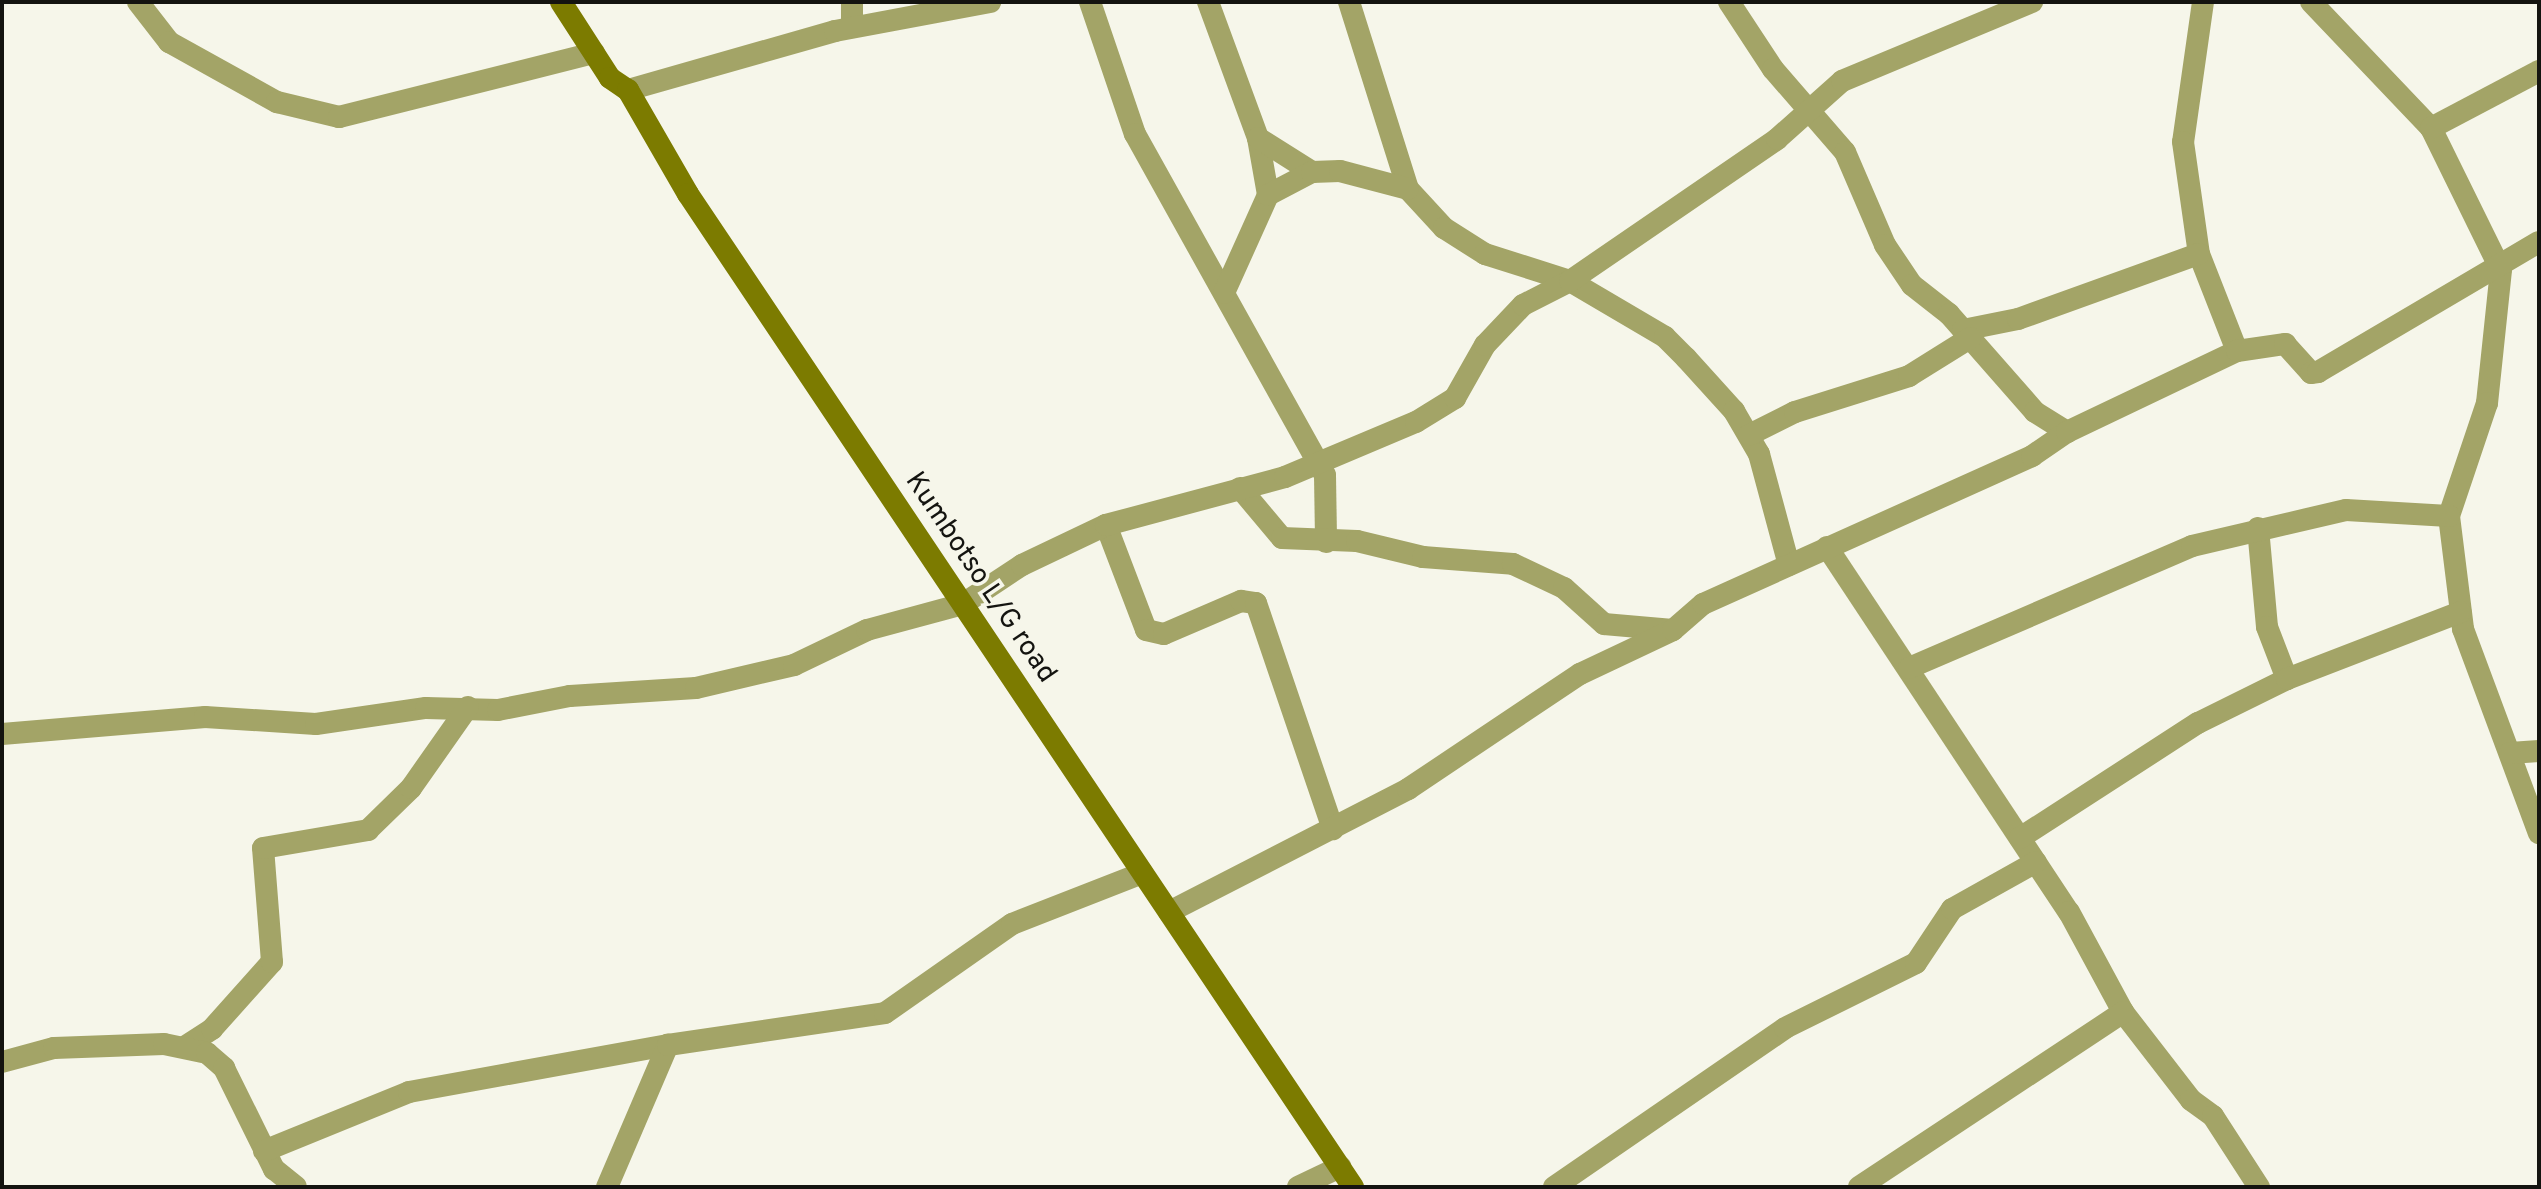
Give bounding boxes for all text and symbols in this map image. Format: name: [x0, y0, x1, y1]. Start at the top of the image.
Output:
street label: Kumbotso L/G road: [897, 466, 1063, 690]

